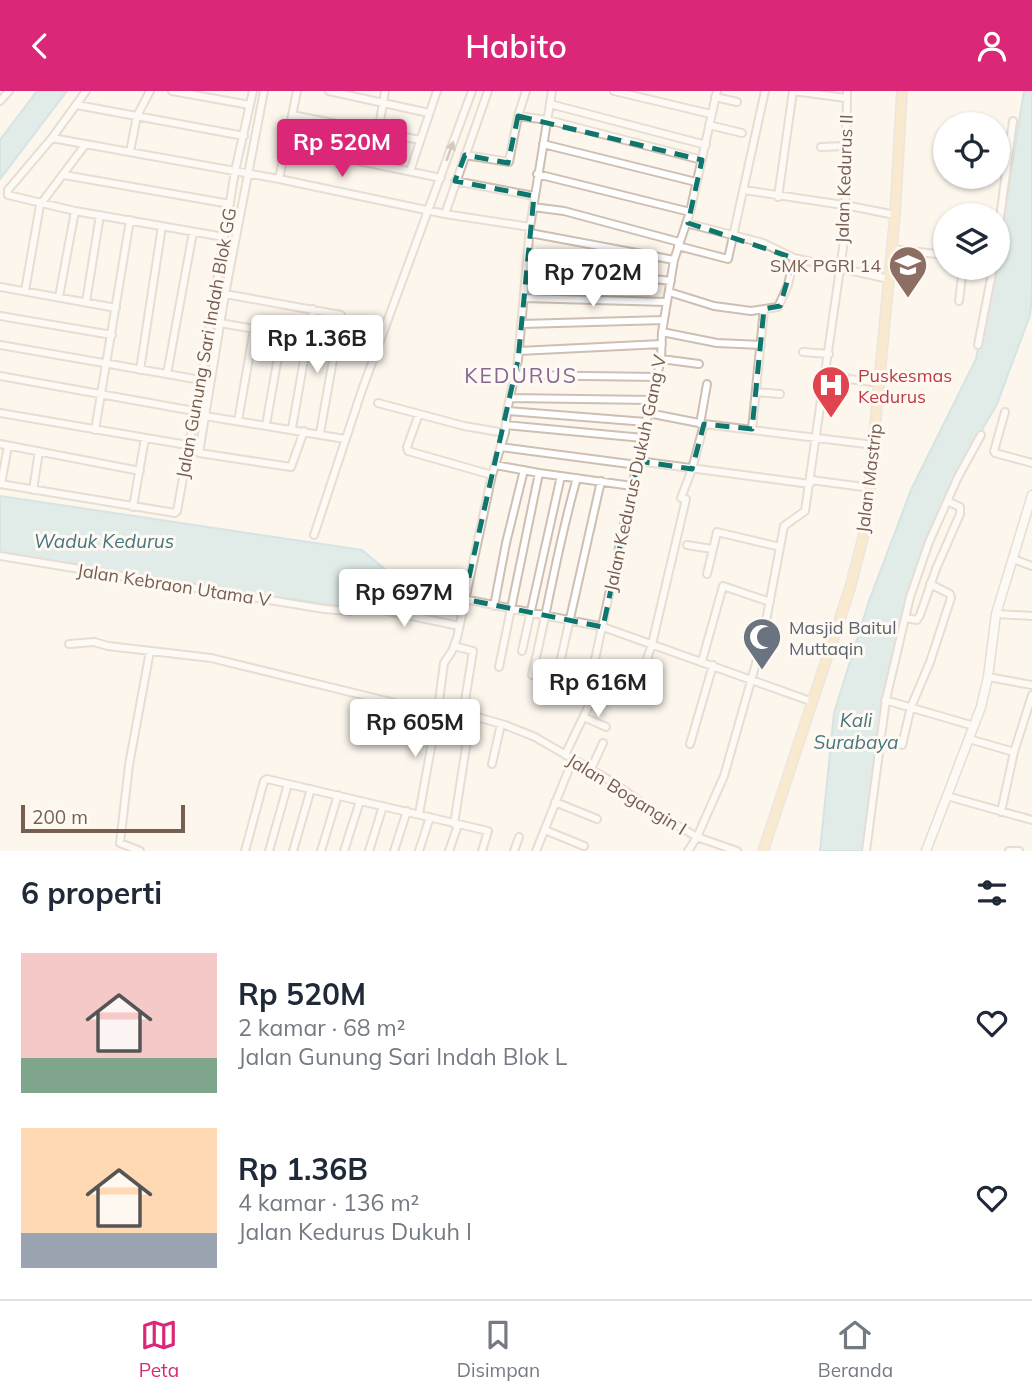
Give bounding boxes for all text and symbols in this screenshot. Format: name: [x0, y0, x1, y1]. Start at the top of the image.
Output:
text: Habito: [465, 26, 567, 66]
icon: back: [21, 27, 59, 65]
icon: person: [973, 27, 1011, 65]
map controls: [933, 112, 1010, 280]
button: locate: [933, 112, 1010, 189]
street label: Jalan Kedurus II: [830, 114, 858, 244]
pin: Rp 520M: [277, 119, 407, 179]
text: Rp 520M: [293, 127, 391, 156]
one-way arrow: [445, 141, 456, 162]
button: layers: [933, 203, 1010, 280]
street label: Jalan Gunung Sari Indah Blok GG: [171, 206, 241, 480]
school or university icon: SMK PGRI 14: [887, 244, 929, 299]
pin: Rp 702M: [528, 249, 658, 309]
place label: SMK PGRI 14: [770, 254, 881, 277]
text: Rp 702M: [544, 257, 642, 286]
pin: Rp 1.36B: [245, 315, 389, 375]
text: Rp 1.36B: [267, 323, 367, 352]
street label: Jalan Kedurus Dukuh Gang V: [599, 352, 671, 593]
district label: KEDURUS: [464, 362, 578, 388]
hospital icon: Puskesmas Kedurus: [810, 364, 852, 419]
place label: Puskesmas Kedurus: [858, 364, 952, 408]
street label: Jalan Mastrip: [851, 422, 887, 534]
water label: Waduk Kedurus: [34, 529, 174, 553]
street label: Jalan Kebraon Utama V: [76, 558, 273, 612]
pin: Rp 697M: [339, 569, 469, 629]
text: Rp 697M: [355, 577, 453, 606]
mosque icon: Masjid Baitul Muttaqin: [741, 616, 783, 671]
place label: Masjid Baitul Muttaqin: [789, 616, 897, 660]
pin: Rp 616M: [533, 659, 663, 719]
text: Rp 616M: [549, 667, 647, 696]
pin: Rp 605M: [350, 699, 480, 759]
text: Rp 605M: [366, 707, 464, 736]
water label: Kali Surabaya: [813, 708, 899, 754]
street label: Jalan Bogangin I: [563, 748, 691, 840]
scale bar: [21, 802, 186, 834]
text: 200 m: [32, 805, 88, 829]
text: 6 properti: [21, 874, 162, 912]
icon: filters: [973, 874, 1011, 912]
text: Rp 520M: [238, 975, 366, 1013]
icon: home: [77, 981, 161, 1065]
icon: heart: [973, 1004, 1011, 1042]
text: 2 kamar · 68 m²: [238, 1013, 406, 1042]
text: Jalan Gunung Sari Indah Blok L: [238, 1042, 567, 1071]
text: Rp 1.36B: [238, 1150, 368, 1188]
icon: home: [77, 1156, 161, 1240]
icon: heart: [973, 1179, 1011, 1217]
text: 4 kamar · 136 m²: [238, 1188, 419, 1217]
text: Jalan Kedurus Dukuh I: [238, 1217, 472, 1246]
tab: Peta: [139, 1316, 179, 1382]
tab: Disimpan: [457, 1316, 540, 1382]
tab: Beranda: [818, 1316, 893, 1382]

